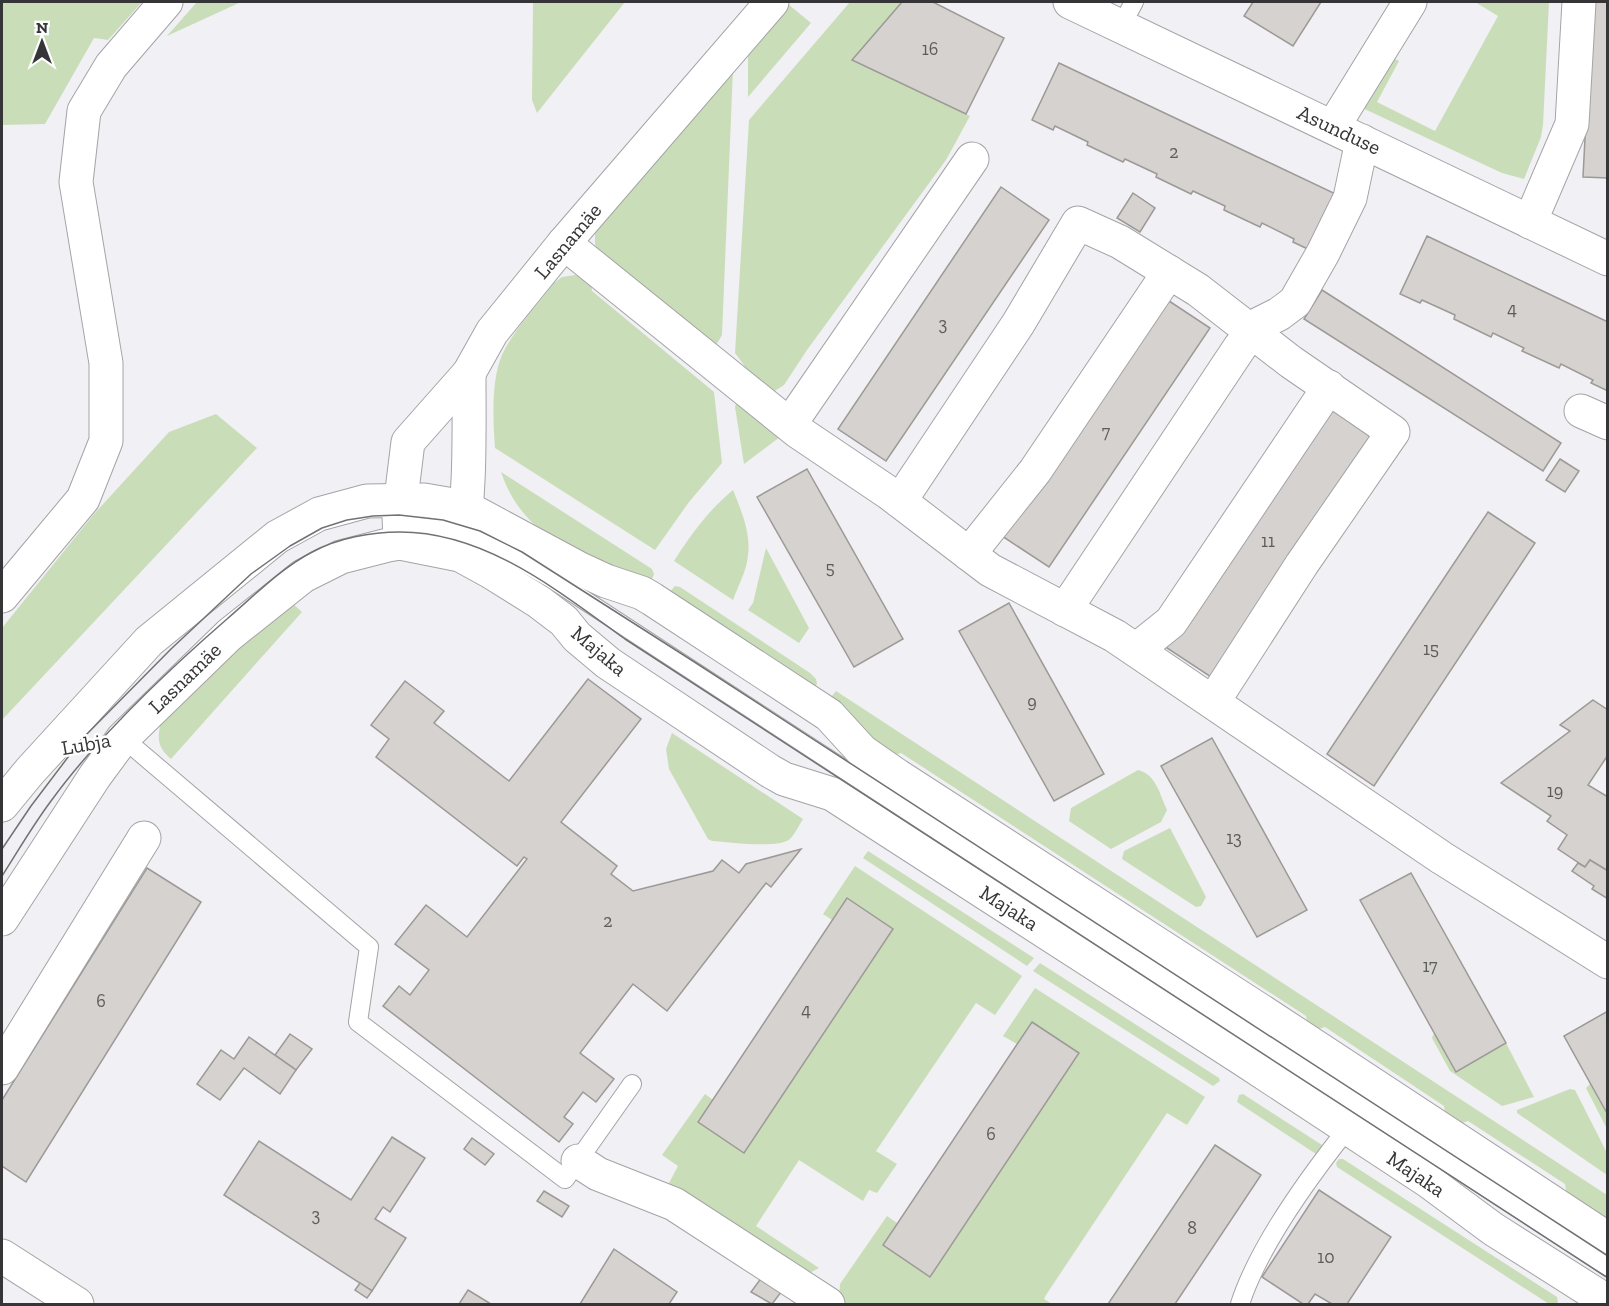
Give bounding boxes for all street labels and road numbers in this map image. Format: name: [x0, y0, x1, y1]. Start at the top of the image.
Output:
street label: Asunduse: [1294, 99, 1385, 160]
street label: Lasnamäe: [529, 198, 607, 284]
street label: Majaka: [566, 620, 632, 682]
street label: Lasnamäe: [143, 637, 226, 718]
street label: Lubja: [59, 727, 113, 761]
street label: Majaka: [975, 879, 1043, 937]
street label: Majaka: [1382, 1145, 1450, 1203]

